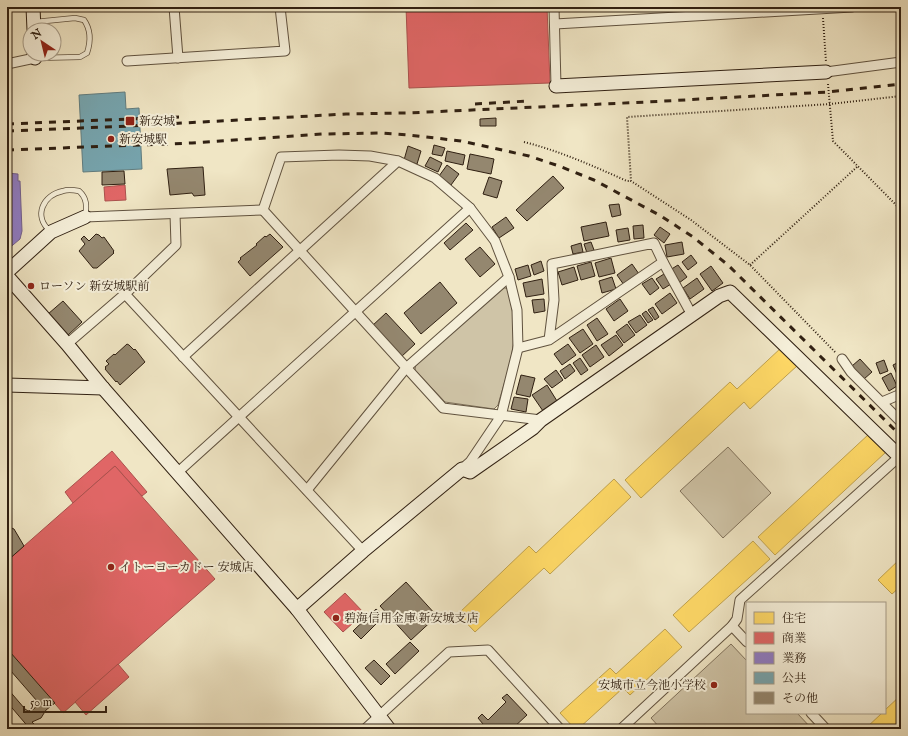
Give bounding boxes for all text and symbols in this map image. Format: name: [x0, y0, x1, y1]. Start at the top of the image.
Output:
north arrow: [22, 22, 62, 62]
text: N: [28, 26, 45, 44]
place label: 新安城: [139, 114, 175, 129]
marker: 新安城: [124, 115, 136, 127]
place label: 新安城駅: [119, 132, 167, 147]
marker: 新安城駅: [106, 134, 116, 144]
place label: ローソン 新安城駅前: [39, 279, 149, 294]
marker: ローソン 新安城駅前: [26, 281, 36, 291]
place label: イトーヨーカドー 安城店: [119, 560, 253, 575]
marker: イトーヨーカドー 安城店: [106, 562, 116, 572]
legend: [746, 602, 886, 714]
place label: 碧海信用金庫 新安城支店: [344, 611, 479, 626]
text: 住宅: [782, 611, 806, 626]
marker: 碧海信用金庫 新安城支店: [331, 613, 341, 623]
text: 商業: [782, 631, 806, 646]
text: 業務: [782, 651, 806, 666]
text: 公共: [782, 671, 806, 686]
place label: 安城市立今池小学校: [598, 678, 706, 693]
marker: 安城市立今池小学校: [709, 680, 719, 690]
scale bar: [24, 688, 106, 714]
text: その他: [782, 691, 818, 706]
text: 50 m: [30, 695, 52, 710]

